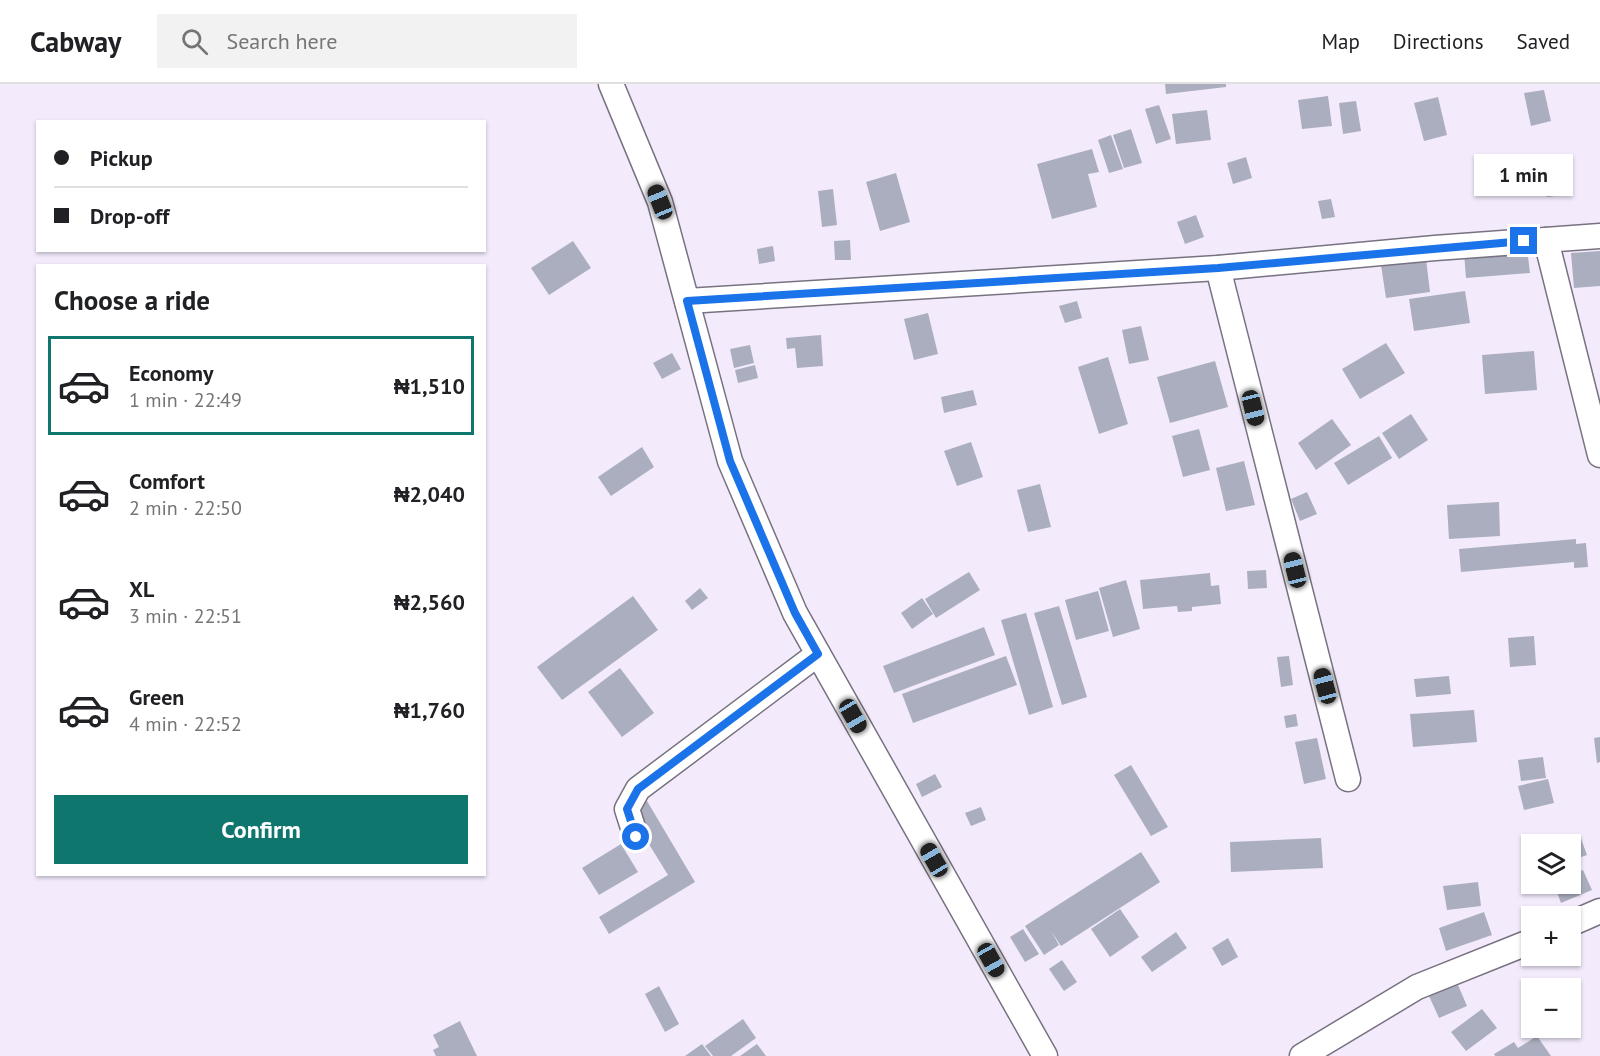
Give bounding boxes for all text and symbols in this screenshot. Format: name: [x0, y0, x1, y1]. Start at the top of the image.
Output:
search box: [157, 14, 577, 68]
text: Cabway: [30, 23, 121, 60]
icon: search: [178, 25, 211, 58]
text: Search here: [226, 27, 337, 55]
text: Map: [1321, 28, 1360, 55]
text: Directions: [1393, 28, 1484, 55]
text: Saved: [1517, 28, 1570, 55]
text: Pickup: [90, 144, 153, 172]
callout: 1 min: [1474, 154, 1574, 196]
text: 1 min: [1499, 162, 1548, 188]
car: [645, 182, 675, 222]
text: Drop-off: [90, 202, 169, 230]
route end: [1510, 227, 1537, 254]
text: Choose a ride: [54, 283, 210, 317]
icon: car: [57, 359, 111, 413]
text: Economy: [129, 359, 213, 387]
text: ₦1,510: [394, 372, 465, 400]
text: 1 min · 22:49: [129, 387, 242, 413]
car: [1240, 388, 1266, 428]
icon: car: [57, 467, 111, 521]
text: Comfort: [129, 467, 205, 495]
text: ₦2,040: [394, 480, 465, 508]
text: 2 min · 22:50: [129, 495, 242, 521]
car: [1282, 550, 1308, 590]
icon: car: [57, 575, 111, 629]
text: XL: [129, 575, 154, 603]
text: ₦2,560: [394, 588, 465, 616]
text: 3 min · 22:51: [129, 603, 242, 629]
car: [1312, 666, 1338, 706]
icon: car: [57, 683, 111, 737]
text: Green: [129, 683, 184, 711]
text: ₦1,760: [394, 696, 465, 724]
car: [836, 696, 870, 736]
text: 4 min · 22:52: [129, 711, 242, 737]
button: Confirm: [54, 795, 468, 864]
route start: [622, 823, 649, 850]
map controls: [1521, 834, 1581, 1038]
button: layers: [1521, 834, 1581, 894]
car: [917, 840, 951, 880]
button: +: [1521, 906, 1581, 966]
car: [974, 940, 1008, 980]
button: −: [1521, 978, 1581, 1038]

